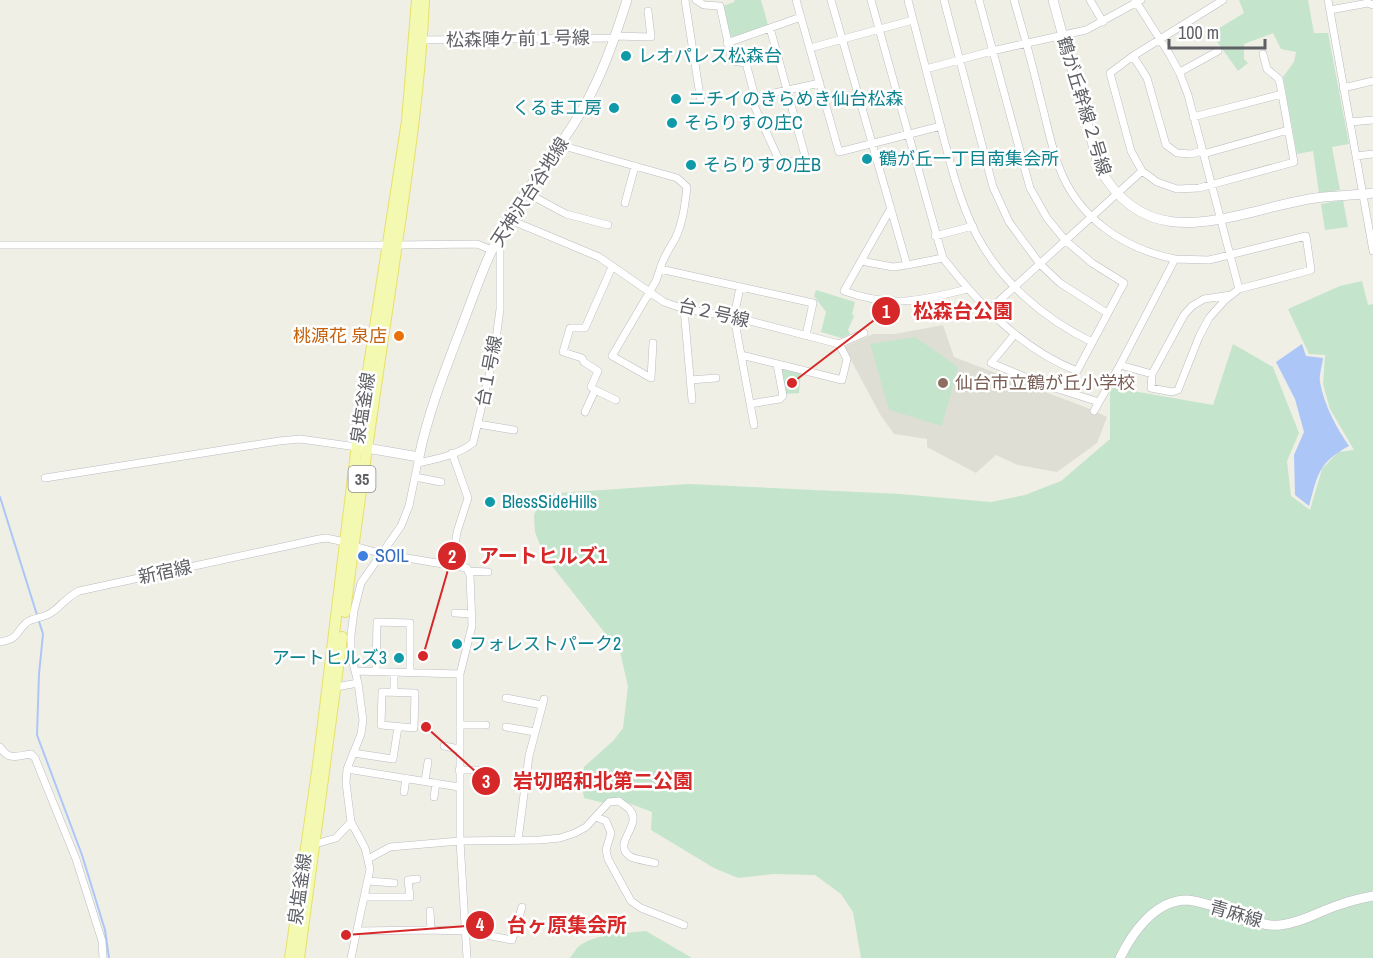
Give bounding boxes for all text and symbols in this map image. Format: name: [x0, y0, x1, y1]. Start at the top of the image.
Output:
scale bar: [1169, 12, 1265, 50]
text: 100 m: [1178, 20, 1219, 45]
street label: 松森陣ケ前１号線: [446, 25, 590, 52]
street label: 鶴が丘幹線２号線: [1051, 33, 1117, 178]
place label: レオパレス松森台: [638, 43, 782, 68]
marker: レオパレス松森台: [619, 49, 633, 63]
place label: ニチイのきらめき仙台松森: [688, 86, 903, 111]
marker: ニチイのきらめき仙台松森: [669, 92, 683, 106]
place label: くるま工房: [512, 95, 602, 120]
marker: くるま工房: [607, 101, 621, 115]
place label: そらりすの庄C: [684, 110, 803, 135]
marker: そらりすの庄C: [665, 116, 679, 130]
street label: 天神沢台谷地線: [485, 132, 574, 251]
place label: 鶴が丘一丁目南集会所: [879, 146, 1059, 171]
place label: そらりすの庄B: [703, 152, 821, 177]
marker: 鶴が丘一丁目南集会所: [860, 152, 874, 166]
marker: そらりすの庄B: [684, 158, 698, 172]
street label: 台２号線: [676, 292, 752, 333]
callout: 松森台公園: [871, 292, 1025, 330]
text: 松森台公園: [913, 297, 1013, 324]
text: 1: [882, 299, 891, 324]
place label: 桃源花 泉店: [293, 323, 387, 348]
marker: 桃源花 泉店: [392, 329, 406, 343]
street label: 台１号線: [469, 333, 508, 409]
street label: 泉塩釜線: [345, 370, 380, 445]
place label: 仙台市立鶴が丘小学校: [955, 370, 1135, 395]
marker: 仙台市立鶴が丘小学校: [936, 376, 950, 390]
road number: 35: [348, 466, 376, 492]
place label: BlessSideHills: [502, 489, 597, 514]
marker: BlessSideHills: [483, 495, 497, 509]
callout: アートヒルズ1: [437, 537, 619, 575]
text: アートヒルズ1: [479, 542, 608, 569]
place label: SOIL: [375, 543, 409, 568]
text: 2: [448, 544, 456, 569]
marker: SOIL: [356, 549, 370, 563]
street label: 新宿線: [136, 554, 194, 589]
place label: フォレストパーク2: [469, 631, 621, 656]
marker: フォレストパーク2: [450, 637, 464, 651]
place label: アートヒルズ3: [272, 645, 387, 670]
marker: アートヒルズ3: [392, 651, 406, 665]
callout: 岩切昭和北第二公園: [471, 762, 705, 800]
text: 岩切昭和北第二公園: [513, 767, 693, 794]
text: 3: [482, 769, 490, 794]
street label: 泉塩釜線: [282, 852, 317, 926]
street label: 青麻線: [1207, 894, 1266, 933]
callout: 台ヶ原集会所: [465, 906, 639, 944]
text: 台ヶ原集会所: [507, 911, 627, 938]
text: 4: [476, 912, 485, 937]

